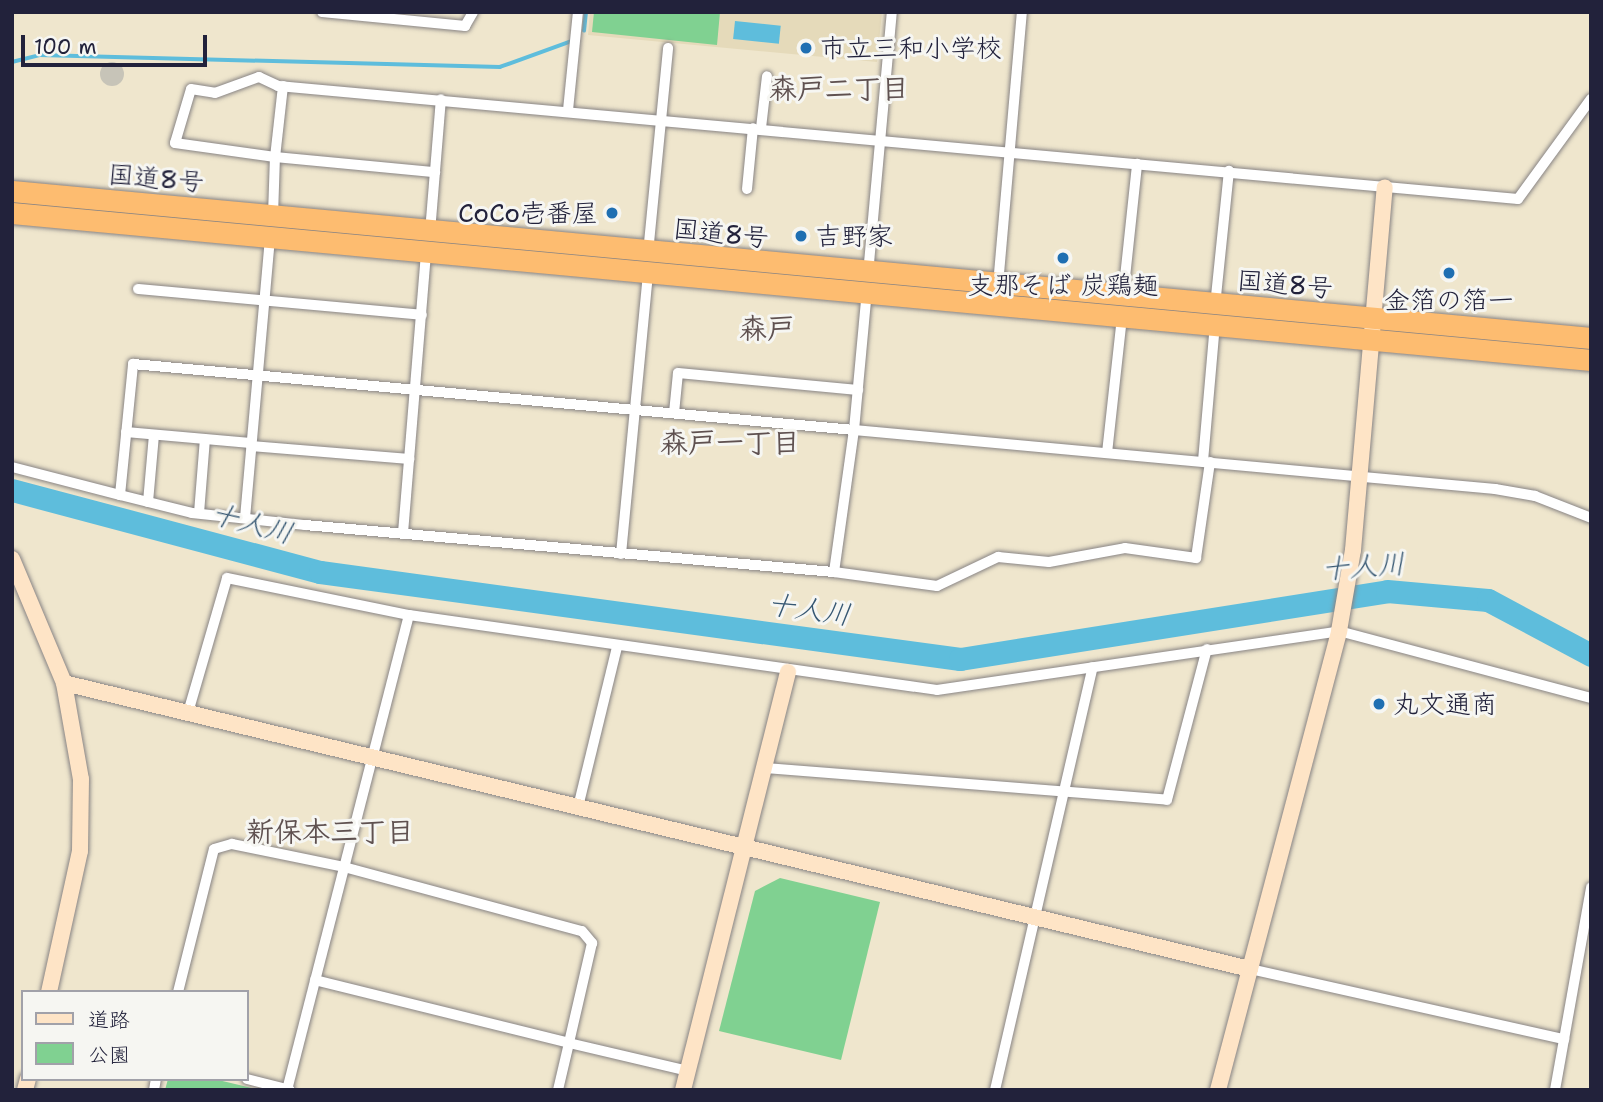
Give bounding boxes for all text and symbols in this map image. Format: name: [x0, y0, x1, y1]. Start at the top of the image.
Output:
scale bar: [24, 21, 210, 65]
place label: 市立三和小学校: [820, 32, 1002, 64]
text: 100 m: [34, 33, 97, 61]
marker: 市立三和小学校: [798, 40, 814, 56]
district label: 森戸二丁目: [769, 71, 909, 105]
street label: 国道8号: [107, 158, 205, 198]
place label: CoCo壱番屋: [458, 197, 598, 229]
marker: CoCo壱番屋: [604, 205, 620, 221]
street label: 国道8号: [672, 212, 770, 254]
place label: 吉野家: [815, 220, 893, 252]
marker: 吉野家: [793, 228, 809, 244]
marker: 支那そば 炭鶏麺: [1055, 250, 1071, 266]
street label: 国道8号: [1236, 264, 1334, 304]
marker: 金箔の箔一: [1441, 265, 1457, 281]
place label: 支那そば 炭鶏麺: [968, 269, 1158, 301]
place label: 金箔の箔一: [1384, 284, 1514, 316]
district label: 森戸: [739, 311, 795, 345]
district label: 森戸一丁目: [660, 425, 800, 459]
water label: 十人川: [207, 496, 297, 550]
water label: 十人川: [1320, 546, 1406, 586]
water label: 十人川: [765, 587, 853, 631]
place label: 丸文通商: [1393, 688, 1497, 720]
marker: 丸文通商: [1371, 696, 1387, 712]
district label: 新保本三丁目: [246, 814, 414, 848]
legend: [21, 990, 248, 1081]
text: 道路: [88, 1006, 130, 1034]
text: 公園: [88, 1041, 130, 1069]

